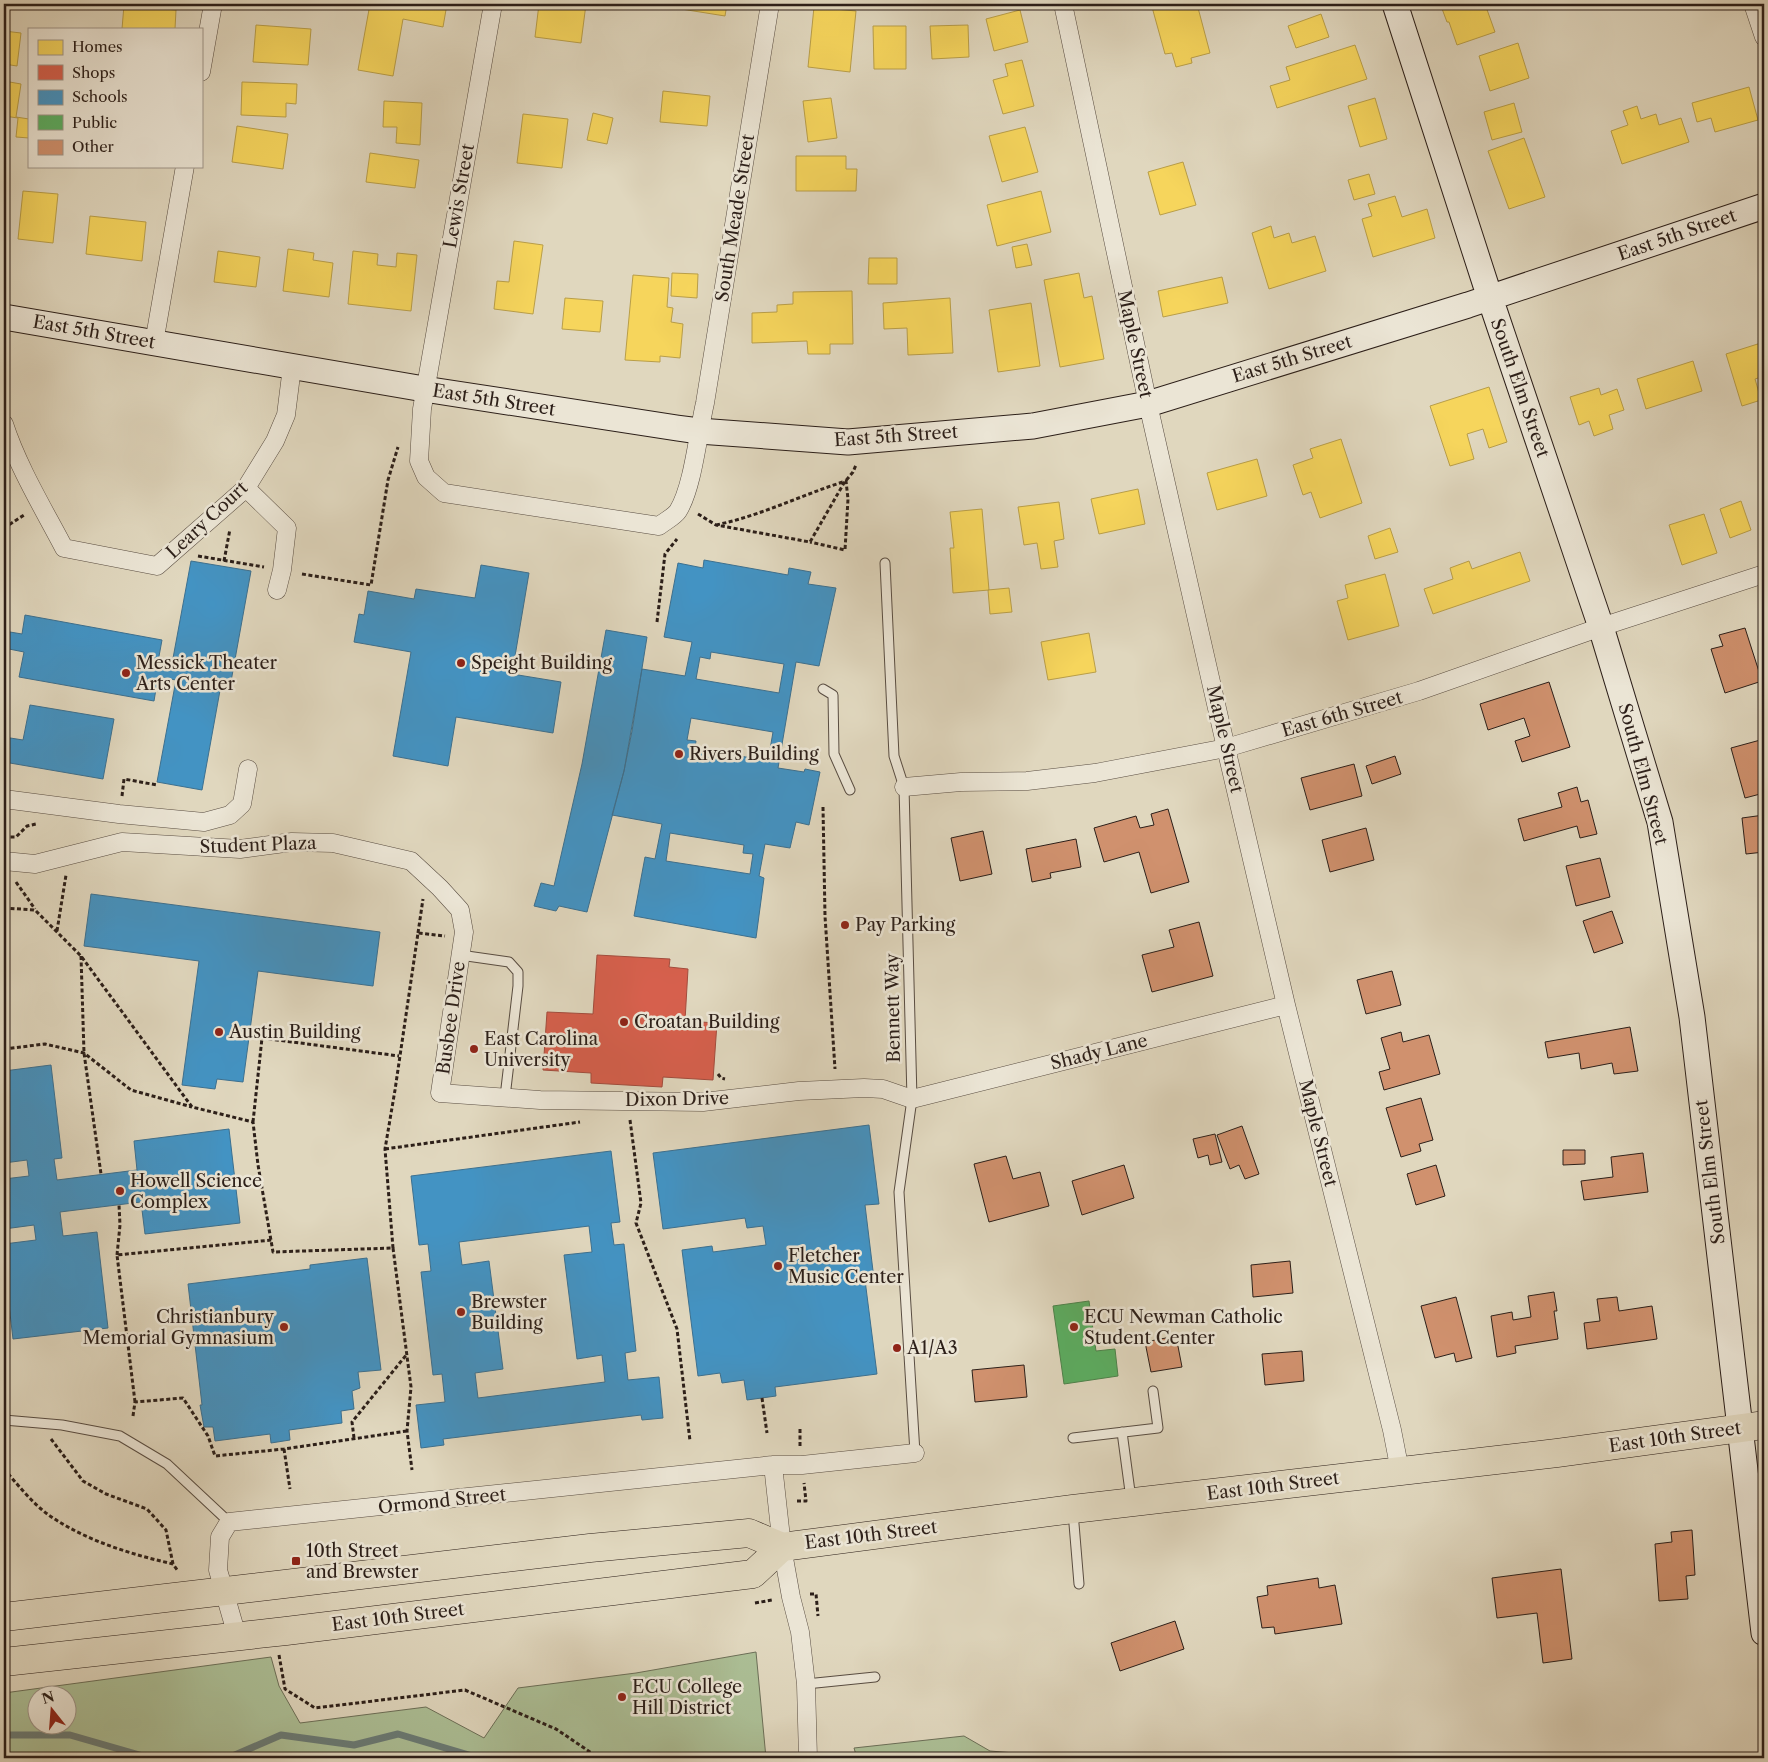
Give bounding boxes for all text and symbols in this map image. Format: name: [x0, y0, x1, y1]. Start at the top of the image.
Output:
legend: [28, 28, 202, 168]
text: Homes: [72, 37, 123, 56]
text: Shops: [72, 63, 115, 82]
text: Schools: [72, 87, 128, 106]
text: Public: [72, 113, 117, 132]
street label: South Meade Street: [711, 132, 759, 303]
text: Other: [72, 137, 115, 156]
street label: Lewis Street: [439, 141, 479, 250]
street label: East 5th Street: [1615, 204, 1740, 266]
street label: Maple Street: [1113, 288, 1157, 401]
street label: East 5th Street: [31, 310, 158, 354]
street label: South Elm Street: [1486, 316, 1554, 461]
street label: East 5th Street: [1229, 330, 1355, 388]
street label: East 5th Street: [431, 379, 558, 421]
street label: East 5th Street: [833, 421, 959, 451]
street label: Leary Court: [162, 476, 253, 563]
place label: Messick Theater Arts Center: [135, 652, 278, 695]
place label: Speight Building: [471, 652, 612, 674]
marker: Speight Building: [455, 657, 467, 669]
marker: Messick Theater Arts Center: [120, 667, 132, 679]
street label: Maple Street: [1202, 683, 1248, 796]
street label: East 6th Street: [1279, 686, 1406, 742]
street label: South Elm Street: [1614, 701, 1673, 848]
place label: Rivers Building: [689, 743, 819, 765]
marker: Rivers Building: [673, 748, 685, 760]
street label: Student Plaza: [199, 832, 317, 858]
place label: Pay Parking: [855, 914, 956, 936]
marker: Pay Parking: [839, 919, 851, 931]
street label: Bennett Way: [881, 952, 905, 1063]
street label: Busbee Drive: [432, 960, 470, 1076]
place label: Croatan Building: [634, 1011, 780, 1033]
marker: Croatan Building: [618, 1016, 630, 1028]
place label: Austin Building: [228, 1021, 361, 1043]
marker: Austin Building: [213, 1026, 225, 1038]
place label: East Carolina University: [484, 1028, 599, 1071]
street label: Shady Lane: [1048, 1029, 1150, 1075]
marker: East Carolina University: [468, 1043, 480, 1055]
street label: Maple Street: [1294, 1077, 1342, 1190]
street label: Dixon Drive: [625, 1087, 729, 1111]
street label: South Elm Street: [1690, 1098, 1730, 1246]
place label: Howell Science Complex: [130, 1170, 262, 1213]
marker: Howell Science Complex: [114, 1185, 126, 1197]
place label: Fletcher Music Center: [788, 1245, 904, 1288]
marker: Fletcher Music Center: [772, 1260, 784, 1272]
place label: Brewster Building: [471, 1291, 547, 1334]
place label: Christianbury Memorial Gymnasium: [83, 1306, 275, 1349]
marker: Brewster Building: [455, 1306, 467, 1318]
place label: ECU Newman Catholic Student Center: [1084, 1306, 1283, 1349]
marker: Christianbury Memorial Gymnasium: [278, 1321, 290, 1333]
marker: ECU Newman Catholic Student Center: [1068, 1321, 1080, 1333]
place label: A1/A3: [906, 1337, 958, 1359]
marker: A1/A3: [891, 1342, 903, 1354]
street label: East 10th Street: [1608, 1417, 1743, 1457]
street label: East 10th Street: [1206, 1467, 1341, 1505]
street label: Ormond Street: [377, 1483, 508, 1519]
street label: East 10th Street: [804, 1516, 939, 1554]
place label: 10th Street and Brewster: [306, 1540, 419, 1583]
marker: 10th Street and Brewster: [290, 1555, 302, 1567]
street label: East 10th Street: [331, 1598, 466, 1636]
place label: ECU College Hill District: [632, 1676, 742, 1719]
north arrow: [28, 1684, 78, 1734]
text: N: [40, 1687, 57, 1708]
marker: ECU College Hill District: [616, 1691, 628, 1703]

